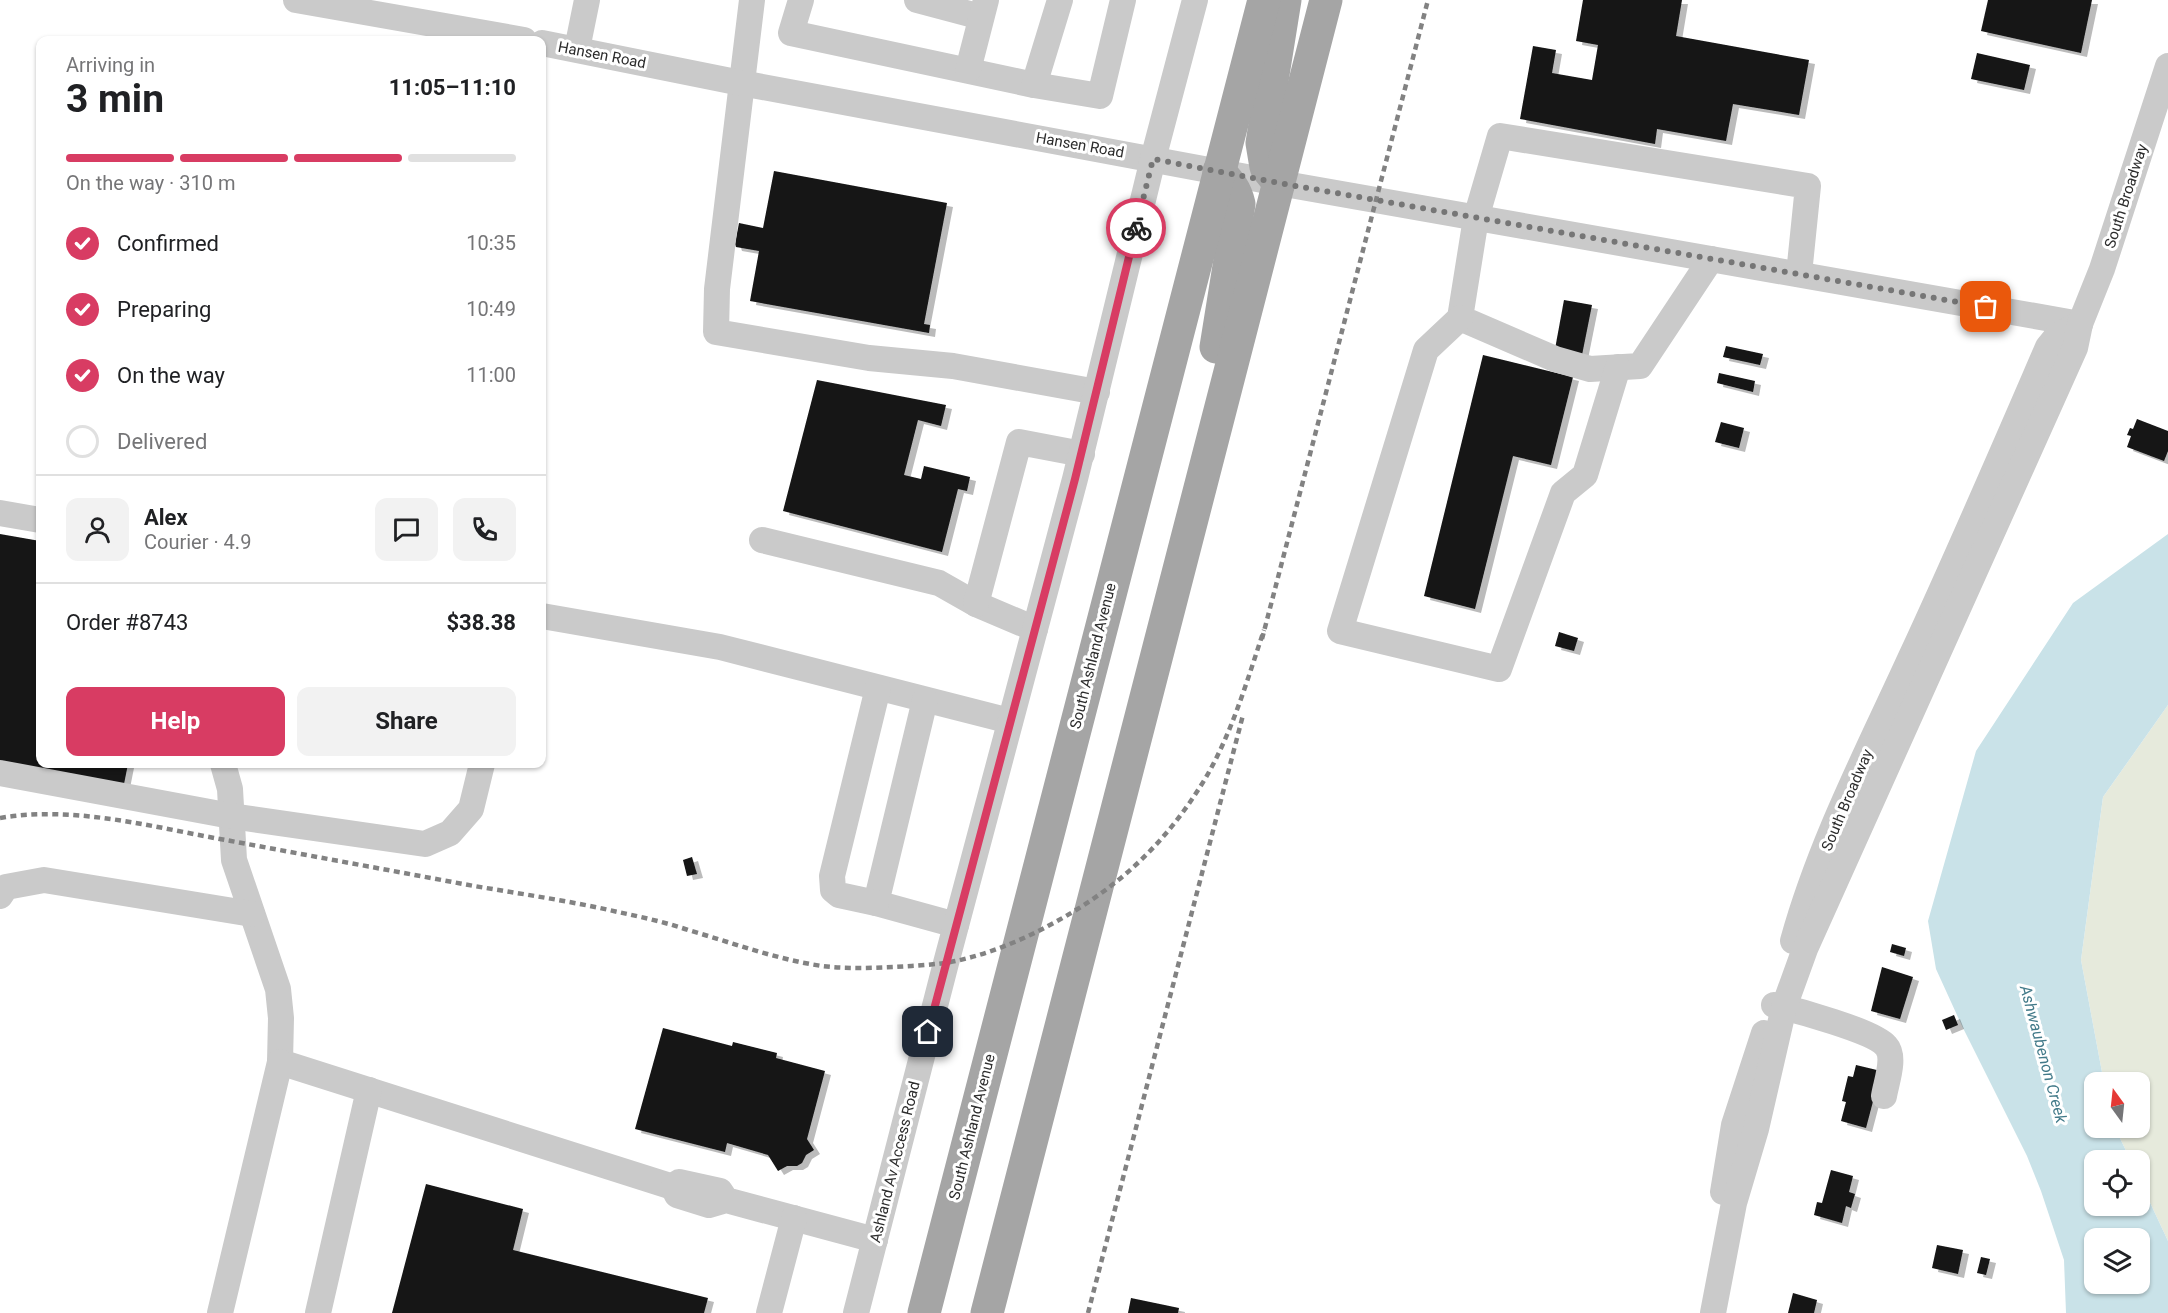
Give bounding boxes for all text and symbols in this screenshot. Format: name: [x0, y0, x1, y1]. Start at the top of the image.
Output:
street label: Hansen Road: [556, 38, 648, 72]
text: Arriving in: [66, 53, 155, 77]
text: 11:05–11:10: [389, 75, 516, 100]
text: 3 min: [66, 76, 164, 122]
street label: Hansen Road: [1034, 128, 1126, 162]
street label: South Broadway: [2101, 142, 2151, 250]
text: On the way · 310 m: [66, 171, 235, 195]
courier: [1106, 198, 1166, 258]
icon: bike: [1120, 212, 1153, 245]
icon: check: [66, 227, 99, 260]
text: Confirmed: [117, 231, 219, 256]
text: 10:35: [466, 231, 516, 255]
pin: [1960, 281, 2011, 332]
icon: bag: [1969, 290, 2002, 323]
icon: check: [66, 293, 99, 326]
text: Preparing: [117, 297, 211, 322]
text: 10:49: [466, 297, 516, 321]
icon: check: [66, 359, 99, 392]
text: On the way: [117, 363, 225, 388]
text: 11:00: [466, 363, 516, 387]
text: Delivered: [117, 429, 207, 454]
button: person: [66, 498, 129, 561]
button: chat: [375, 498, 438, 561]
button: phone: [453, 498, 516, 561]
text: Alex: [144, 505, 188, 530]
text: Courier · 4.9: [144, 530, 251, 554]
street label: South Ashland Avenue: [1066, 581, 1120, 731]
text: Order #8743: [66, 610, 188, 635]
text: $38.38: [447, 610, 516, 635]
button: Help: [66, 687, 285, 756]
button: Share: [297, 687, 516, 756]
street label: South Broadway: [1818, 747, 1876, 853]
water label: Ashwaubenon Creek: [2016, 982, 2071, 1126]
pin: [902, 1006, 953, 1057]
icon: home: [911, 1015, 944, 1048]
street label: South Ashland Avenue: [945, 1052, 999, 1202]
north arrow: [2084, 1072, 2150, 1138]
map controls: [2084, 1072, 2150, 1294]
street label: Ashland Av Access Road: [866, 1080, 924, 1244]
button: locate: [2084, 1150, 2150, 1216]
button: layers: [2084, 1228, 2150, 1294]

